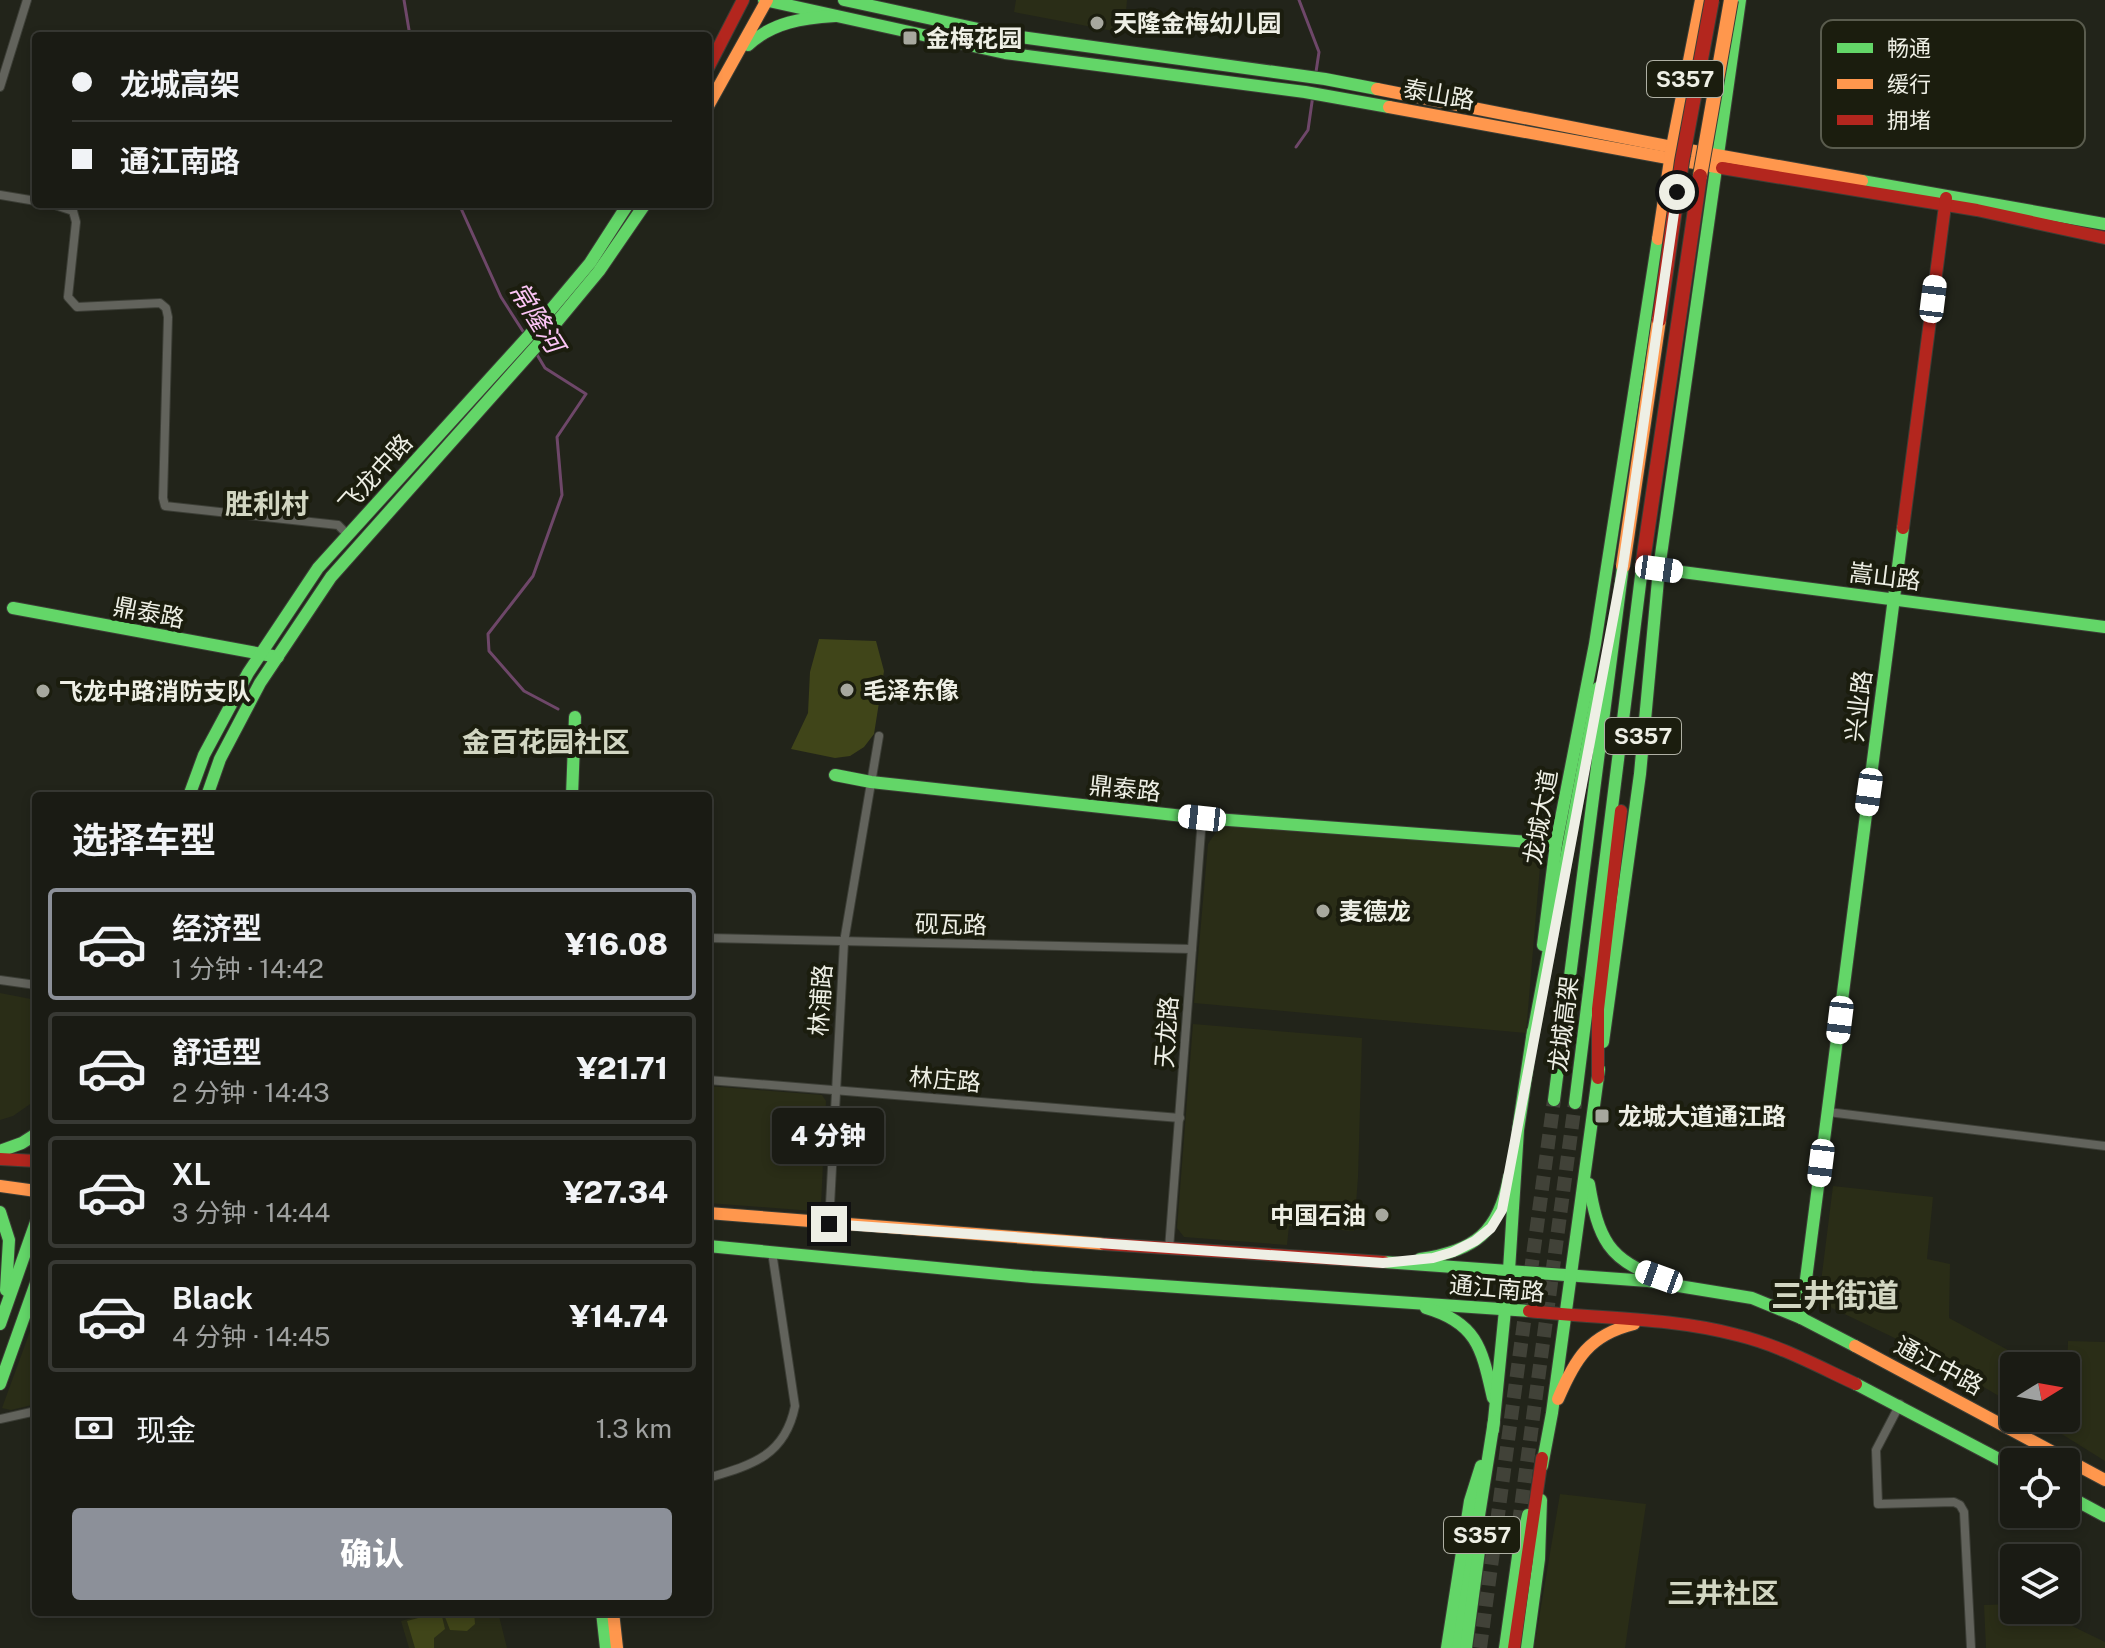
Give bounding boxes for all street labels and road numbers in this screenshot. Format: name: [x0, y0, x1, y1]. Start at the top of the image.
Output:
road number: S357: [1647, 61, 1723, 97]
street label: 泰山路: [1401, 74, 1477, 114]
street label: 飞龙中路: [332, 428, 418, 518]
street label: 嵩山路: [1848, 558, 1922, 594]
street label: 鼎泰路: [111, 591, 187, 633]
street label: 兴业路: [1840, 669, 1876, 743]
road number: S357: [1605, 718, 1681, 754]
street label: 龙城大道: [1518, 767, 1562, 867]
street label: 鼎泰路: [1088, 770, 1162, 806]
street label: 砚瓦路: [915, 909, 987, 939]
street label: 林浦路: [804, 963, 836, 1037]
street label: 龙城高架: [1543, 975, 1583, 1073]
street label: 天龙路: [1150, 995, 1182, 1069]
street label: 林庄路: [908, 1062, 982, 1096]
street label: 通江南路: [1448, 1270, 1546, 1306]
street label: 通江中路: [1890, 1330, 1988, 1400]
road number: S357: [1444, 1517, 1520, 1553]

